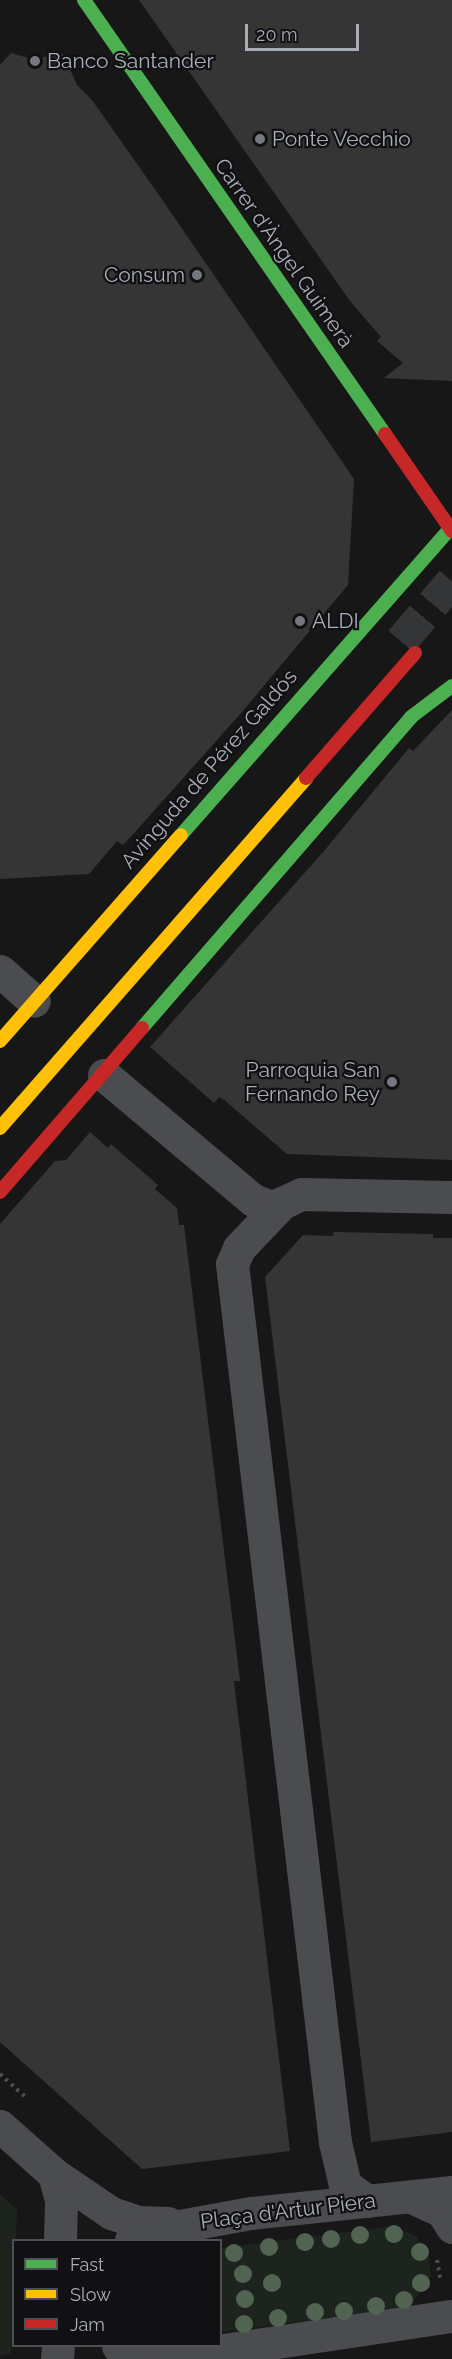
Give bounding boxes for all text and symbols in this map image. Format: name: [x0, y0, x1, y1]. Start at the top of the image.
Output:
scale bar: [248, 12, 362, 50]
text: 20 m: [256, 24, 298, 45]
place label: Banco Santander: [47, 48, 214, 74]
marker: Banco Santander: [28, 54, 42, 68]
place label: Ponte Vecchio: [272, 126, 411, 152]
marker: Ponte Vecchio: [253, 132, 267, 146]
street label: Carrer d'Àngel Guimerà: [209, 153, 359, 353]
place label: Consum: [104, 262, 185, 288]
marker: Consum: [190, 268, 204, 282]
place label: ALDI: [312, 608, 359, 634]
marker: ALDI: [293, 614, 307, 628]
street label: Avinguda de Pérez Galdós: [116, 664, 302, 874]
place label: Parroquia San Fernando Rey: [245, 1057, 380, 1107]
marker: Parroquia San Fernando Rey: [385, 1075, 399, 1089]
street label: Plaça d'Artur Piera: [199, 2188, 377, 2234]
legend: [12, 2239, 222, 2347]
text: Fast: [70, 2254, 104, 2275]
text: Slow: [70, 2284, 111, 2305]
text: Jam: [70, 2314, 105, 2335]

